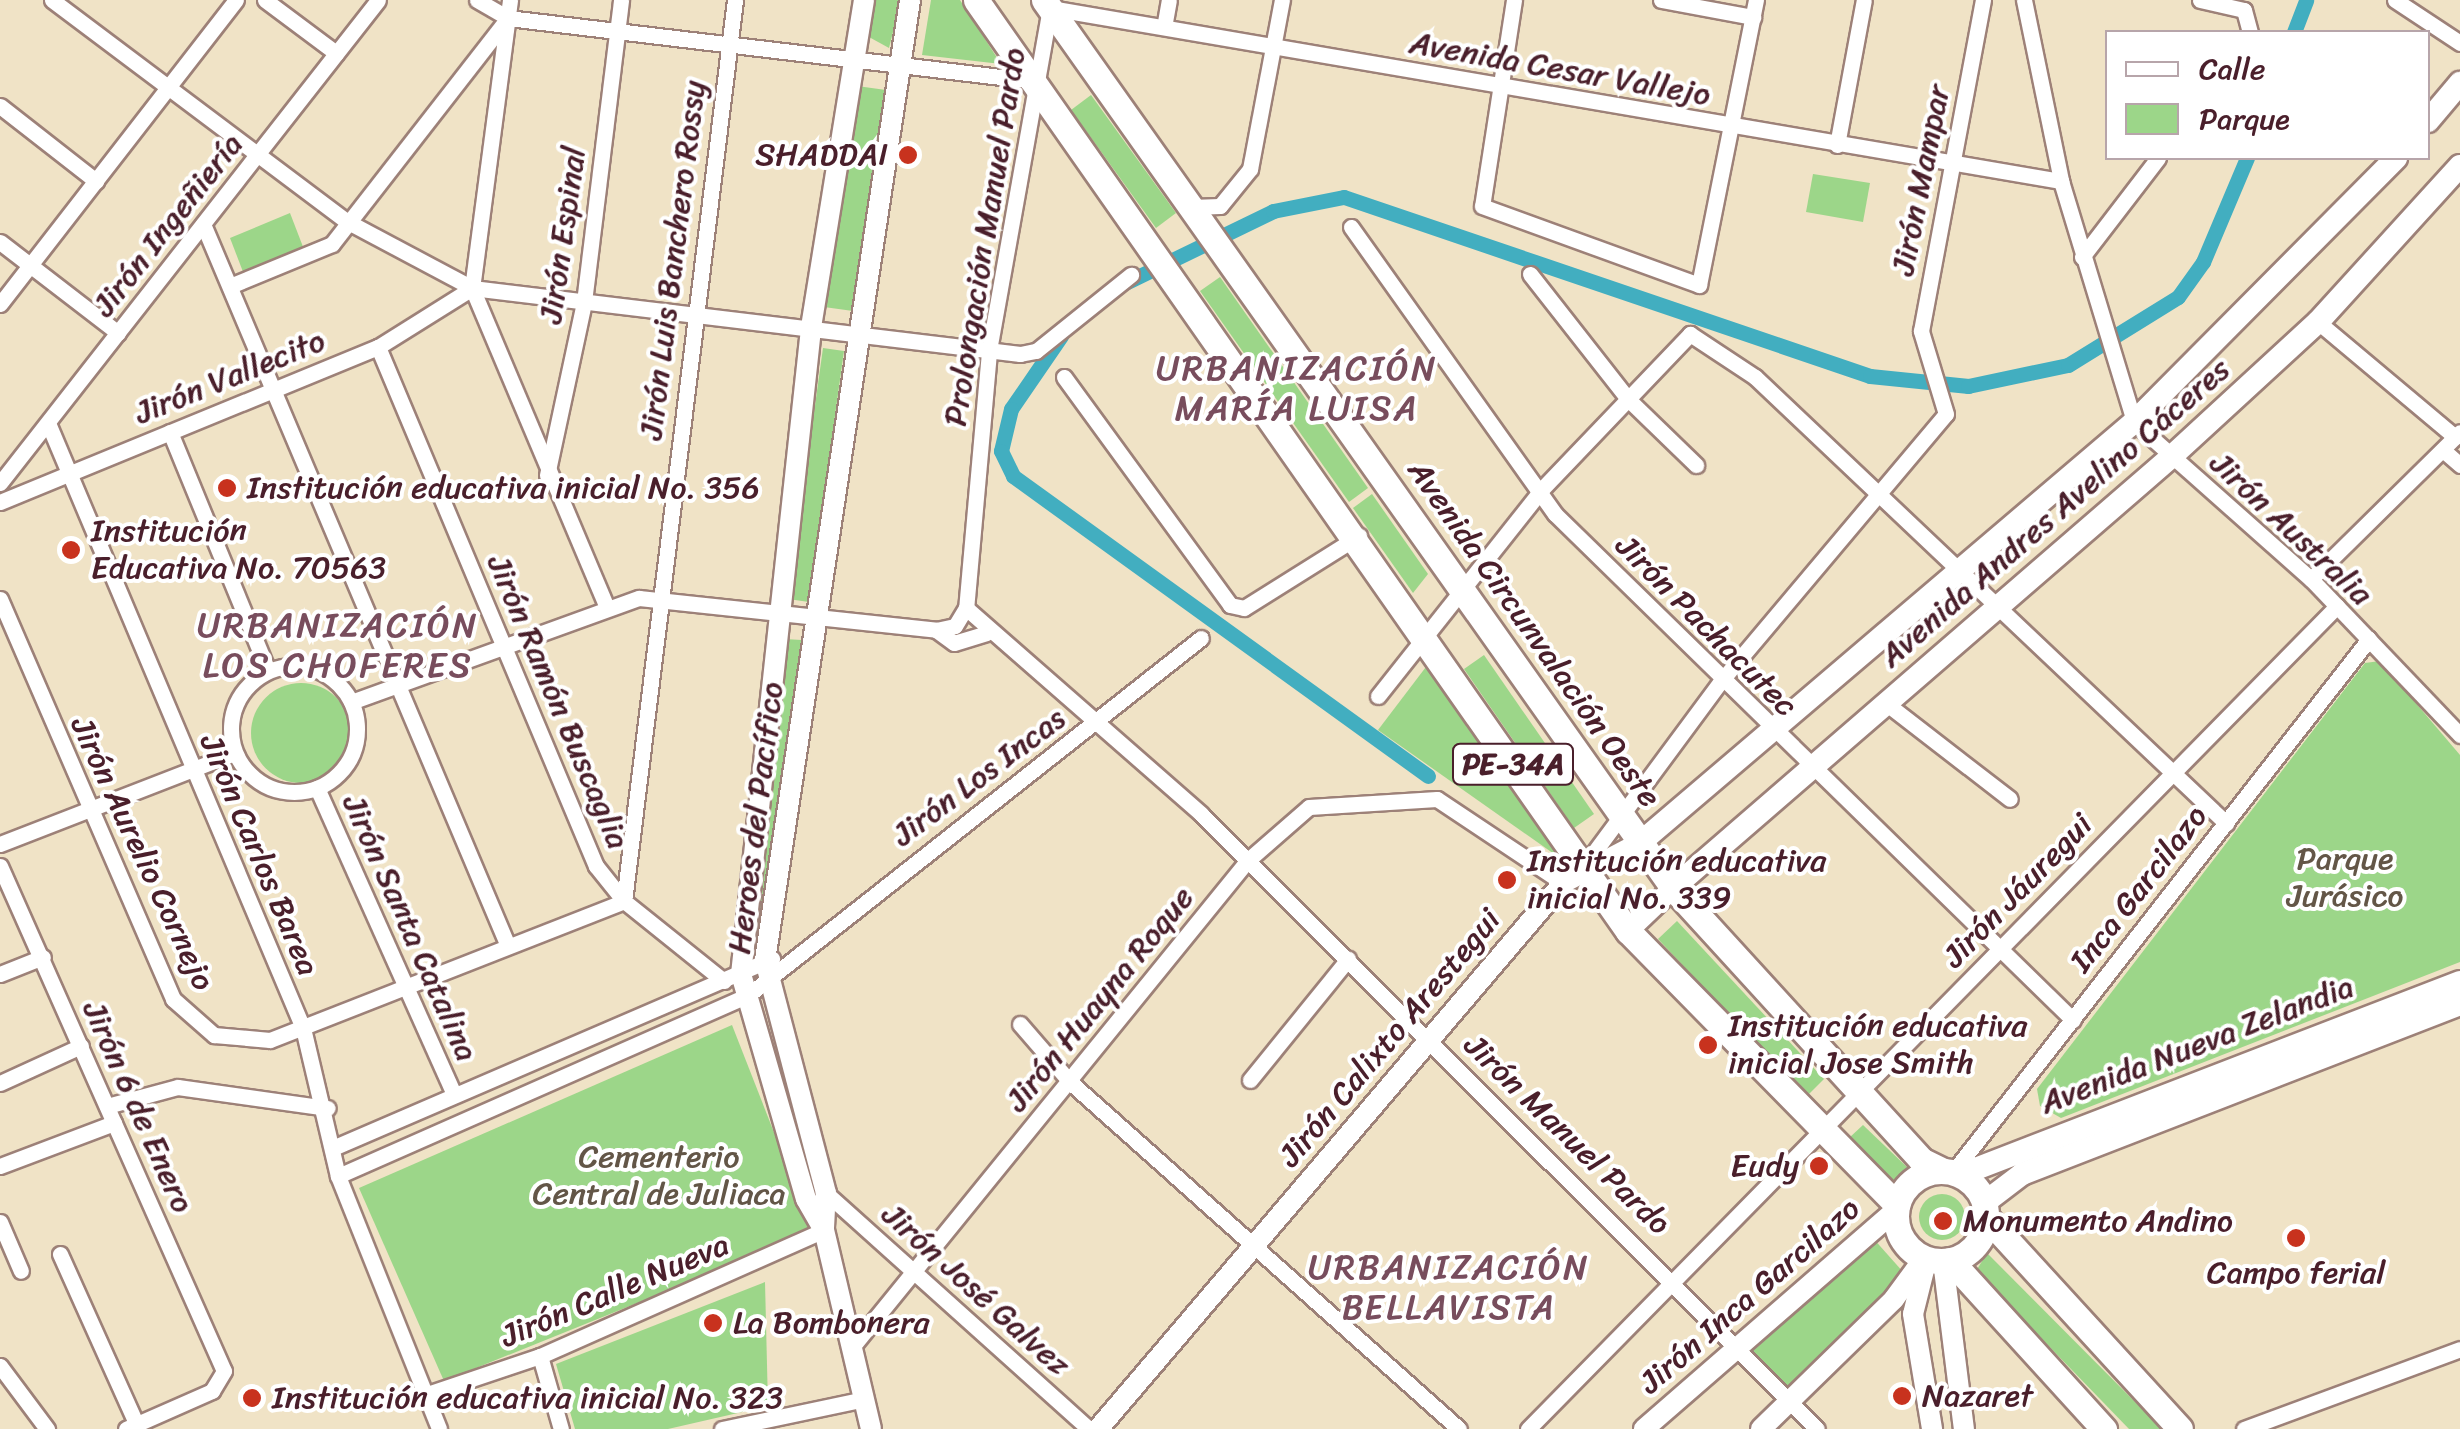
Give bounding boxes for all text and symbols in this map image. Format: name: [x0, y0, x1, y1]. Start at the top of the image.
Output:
street label: Avenida Cesar Vallejo: [1408, 24, 1712, 114]
legend: [2105, 30, 2430, 160]
text: Calle: [2199, 42, 2265, 96]
street label: Prolongación Manuel Pardo: [936, 45, 1034, 429]
street label: Jirón Luis Banchero Rossy: [632, 77, 714, 443]
street label: Jirón Mampar: [1884, 82, 1958, 278]
text: Parque: [2199, 92, 2290, 146]
street label: Jirón Ingeñiería: [85, 126, 251, 324]
place label: SHADDAI: [755, 136, 888, 174]
street label: Jirón Espinal: [531, 143, 595, 327]
marker: SHADDAI: [897, 144, 919, 166]
street label: Jirón Vallecito: [129, 321, 331, 433]
district label: URBANIZACIÓN MARÍA LUISA: [1159, 347, 1435, 429]
street label: Avenida Andres Avelino Cáceres: [1872, 351, 2238, 675]
street label: Jirón Australia: [2202, 444, 2380, 614]
street label: Avenida Circunvalación Oeste: [1399, 452, 1669, 816]
place label: Institución educativa inicial No. 356: [247, 469, 760, 507]
marker: Institución educativa inicial No. 356: [216, 477, 238, 499]
place label: Institución Educativa No. 70563: [91, 513, 386, 588]
street label: Jirón Pachacutec: [1607, 527, 1805, 725]
marker: Institución Educativa No. 70563: [60, 539, 82, 561]
street label: Jirón Ramón Buscaglia: [479, 550, 637, 854]
district label: URBANIZACIÓN LOS CHOFERES: [200, 604, 476, 686]
street label: Heroes del Pacífico: [720, 680, 792, 956]
street label: Jirón Los Incas: [884, 699, 1074, 855]
street label: Jirón Aurelio Cornejo: [62, 711, 222, 997]
street label: Jirón Carlos Barea: [191, 729, 327, 981]
road number: PE-34A: [1450, 739, 1576, 789]
street label: Jirón Santa Catalina: [334, 789, 486, 1067]
street label: Inca Garcilazo: [2062, 798, 2216, 980]
street label: Jirón Jáuregui: [1935, 806, 2101, 976]
park label: Parque Jurásico: [2287, 841, 2403, 916]
place label: Institución educativa inicial No. 339: [1527, 843, 1826, 918]
marker: Institución educativa inicial No. 339: [1496, 869, 1518, 891]
street label: Jirón Huayna Roque: [998, 879, 1202, 1119]
street label: Jirón Calixto Arestegui: [1271, 902, 1509, 1174]
street label: Avenida Nueva Zelandia: [2035, 967, 2359, 1123]
street label: Jirón 6 de Enero: [74, 995, 202, 1219]
place label: Institución educativa inicial Jose Smith: [1728, 1008, 2027, 1083]
street label: Jirón Manuel Pardo: [1457, 1027, 1677, 1243]
marker: Institución educativa inicial Jose Smith: [1697, 1034, 1719, 1056]
park label: Cementerio Central de Juliaca: [532, 1139, 786, 1214]
place label: Eudy: [1731, 1147, 1799, 1185]
marker: Eudy: [1808, 1155, 1830, 1177]
street label: Jirón Inca Garcilazo: [1632, 1190, 1868, 1402]
street label: Jirón José Galvez: [874, 1195, 1078, 1385]
place label: Monumento Andino: [1963, 1202, 2233, 1240]
marker: Monumento Andino: [1932, 1210, 1954, 1232]
street label: Jirón Calle Nueva: [495, 1226, 735, 1356]
marker: Campo ferial: [2285, 1227, 2307, 1249]
district label: URBANIZACIÓN BELLAVISTA: [1311, 1246, 1587, 1328]
place label: Campo ferial: [2206, 1254, 2386, 1292]
place label: La Bombonera: [733, 1304, 929, 1342]
marker: La Bombonera: [702, 1312, 724, 1334]
place label: Nazaret: [1922, 1377, 2033, 1415]
place label: Institución educativa inicial No. 323: [272, 1379, 783, 1417]
marker: Nazaret: [1891, 1385, 1913, 1407]
marker: Institución educativa inicial No. 323: [241, 1387, 263, 1409]

